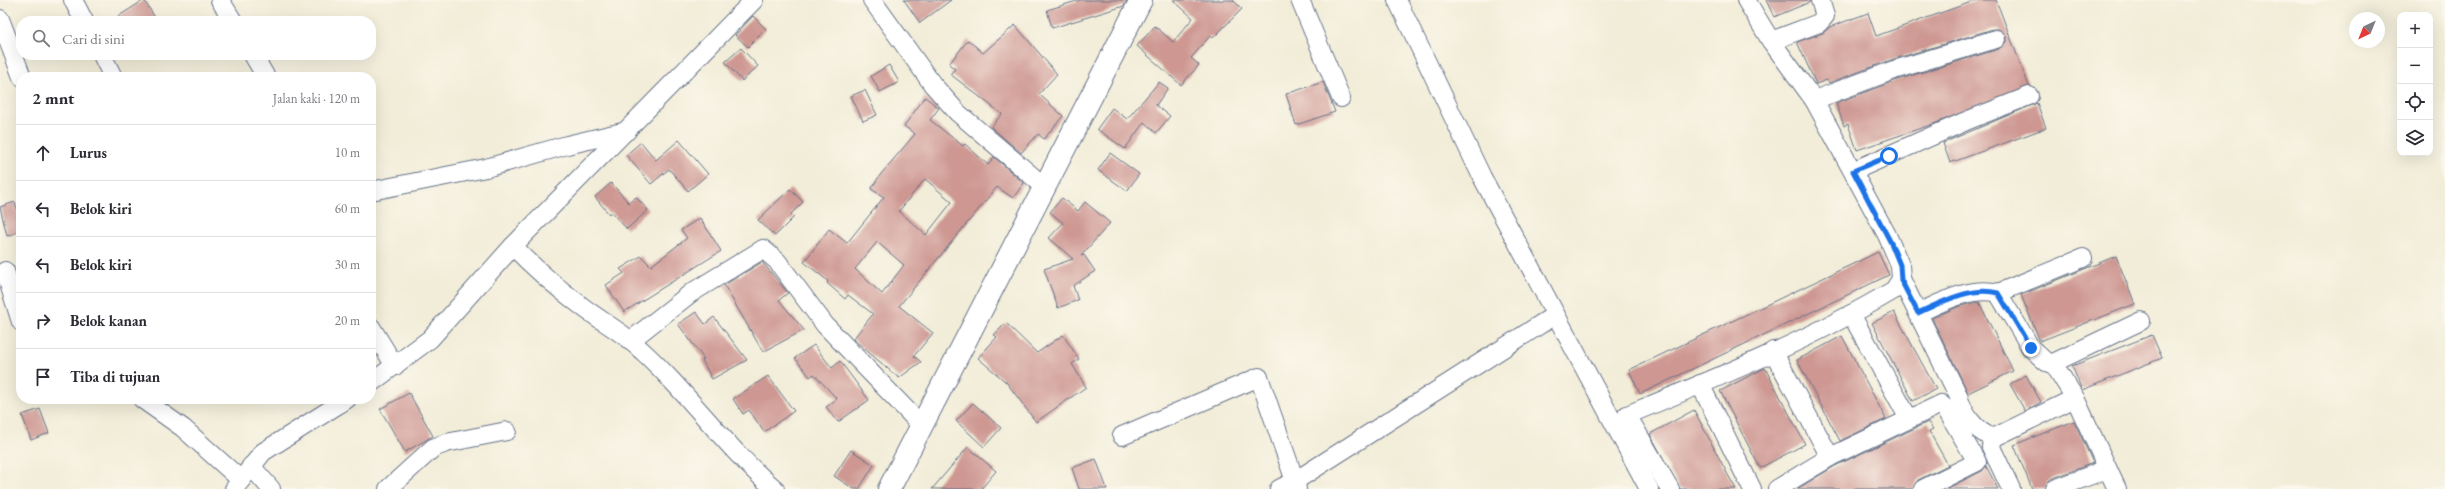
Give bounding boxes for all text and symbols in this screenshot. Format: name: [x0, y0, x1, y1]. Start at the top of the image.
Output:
north arrow: [2349, 12, 2385, 48]
map controls: [2397, 12, 2433, 156]
button: +: [2397, 12, 2433, 48]
search box: [16, 16, 376, 60]
icon: search: [30, 27, 52, 49]
text: Cari di sini: [62, 29, 125, 48]
button: −: [2397, 48, 2433, 84]
button: locate: [2397, 84, 2433, 120]
text: 2 mnt: [32, 87, 74, 109]
text: Jalan kaki · 120 m: [273, 90, 360, 107]
button: layers: [2397, 120, 2433, 156]
icon: ahead: [32, 142, 54, 164]
text: Lurus: [70, 143, 107, 162]
text: 10 m: [335, 144, 360, 161]
route start: [1880, 147, 1898, 165]
icon: left: [32, 198, 54, 220]
text: Belok kiri: [70, 199, 132, 218]
text: 60 m: [335, 200, 360, 217]
icon: left: [32, 254, 54, 276]
text: Belok kiri: [70, 255, 132, 274]
text: 30 m: [335, 256, 360, 273]
icon: right: [32, 310, 54, 332]
text: Belok kanan: [70, 311, 147, 330]
text: 20 m: [335, 312, 360, 329]
route end: [2022, 339, 2040, 357]
icon: arrive: [32, 366, 54, 388]
text: Tiba di tujuan: [70, 367, 160, 386]

